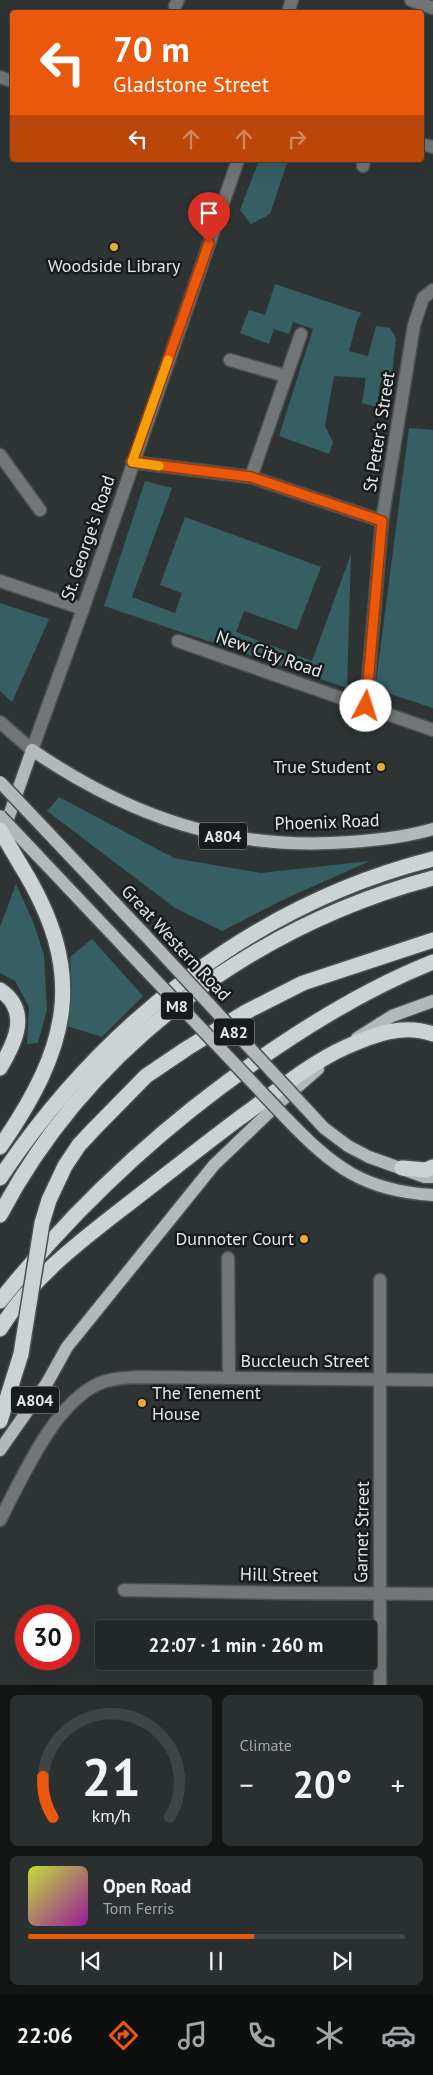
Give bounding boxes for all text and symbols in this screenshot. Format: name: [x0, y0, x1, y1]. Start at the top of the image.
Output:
text: 70 m: [113, 26, 190, 72]
icon: left: [30, 30, 95, 95]
text: Gladstone Street: [113, 70, 269, 98]
icon: left: [124, 125, 152, 153]
icon: ahead: [177, 125, 205, 153]
icon: ahead: [230, 125, 258, 153]
icon: right: [283, 125, 311, 153]
pin: [188, 192, 230, 243]
icon: arrive: [195, 199, 223, 227]
marker: Woodside Library: [108, 241, 120, 253]
place label: Woodside Library: [48, 254, 181, 277]
street label: St Peter's Street: [358, 370, 399, 494]
street label: St. George's Road: [55, 472, 120, 603]
street label: New City Road: [213, 625, 325, 682]
position arrow: [339, 679, 391, 731]
place label: True Student: [273, 755, 371, 778]
marker: True Student: [375, 761, 387, 773]
street label: Phoenix Road: [274, 808, 380, 835]
road number: A804: [199, 822, 247, 849]
street label: Great Western Road: [117, 880, 236, 1006]
road number: M8: [161, 992, 193, 1019]
road number: A82: [214, 1019, 254, 1046]
place label: Dunnoter Court: [175, 1227, 294, 1250]
marker: Dunnoter Court: [298, 1233, 310, 1245]
street label: Buccleuch Street: [241, 1349, 369, 1372]
place label: The Tenement House: [152, 1381, 261, 1425]
road number: A804: [11, 1386, 59, 1414]
marker: The Tenement House: [136, 1397, 148, 1409]
street label: Garnet Street: [349, 1481, 374, 1583]
street label: Hill Street: [240, 1562, 318, 1587]
speed limit sign: 30: [15, 1605, 80, 1670]
text: 22:07 · 1 min · 260 m: [149, 1633, 323, 1657]
text: Climate: [240, 1735, 292, 1755]
text: 21: [81, 1743, 140, 1810]
text: 20°: [292, 1759, 352, 1808]
text: −: [240, 1766, 254, 1803]
text: +: [391, 1766, 405, 1803]
text: km/h: [91, 1804, 130, 1827]
text: Open Road: [103, 1874, 191, 1898]
text: Tom Ferris: [103, 1898, 174, 1918]
icon: previous: [77, 1947, 105, 1975]
icon: pause: [202, 1947, 230, 1975]
icon: next: [328, 1947, 356, 1975]
icon: directions: [106, 2018, 141, 2053]
icon: music: [175, 2018, 210, 2053]
icon: phone: [244, 2018, 279, 2053]
icon: climate: [312, 2018, 347, 2053]
icon: car: [381, 2018, 416, 2053]
text: 22:06: [17, 2021, 73, 2049]

